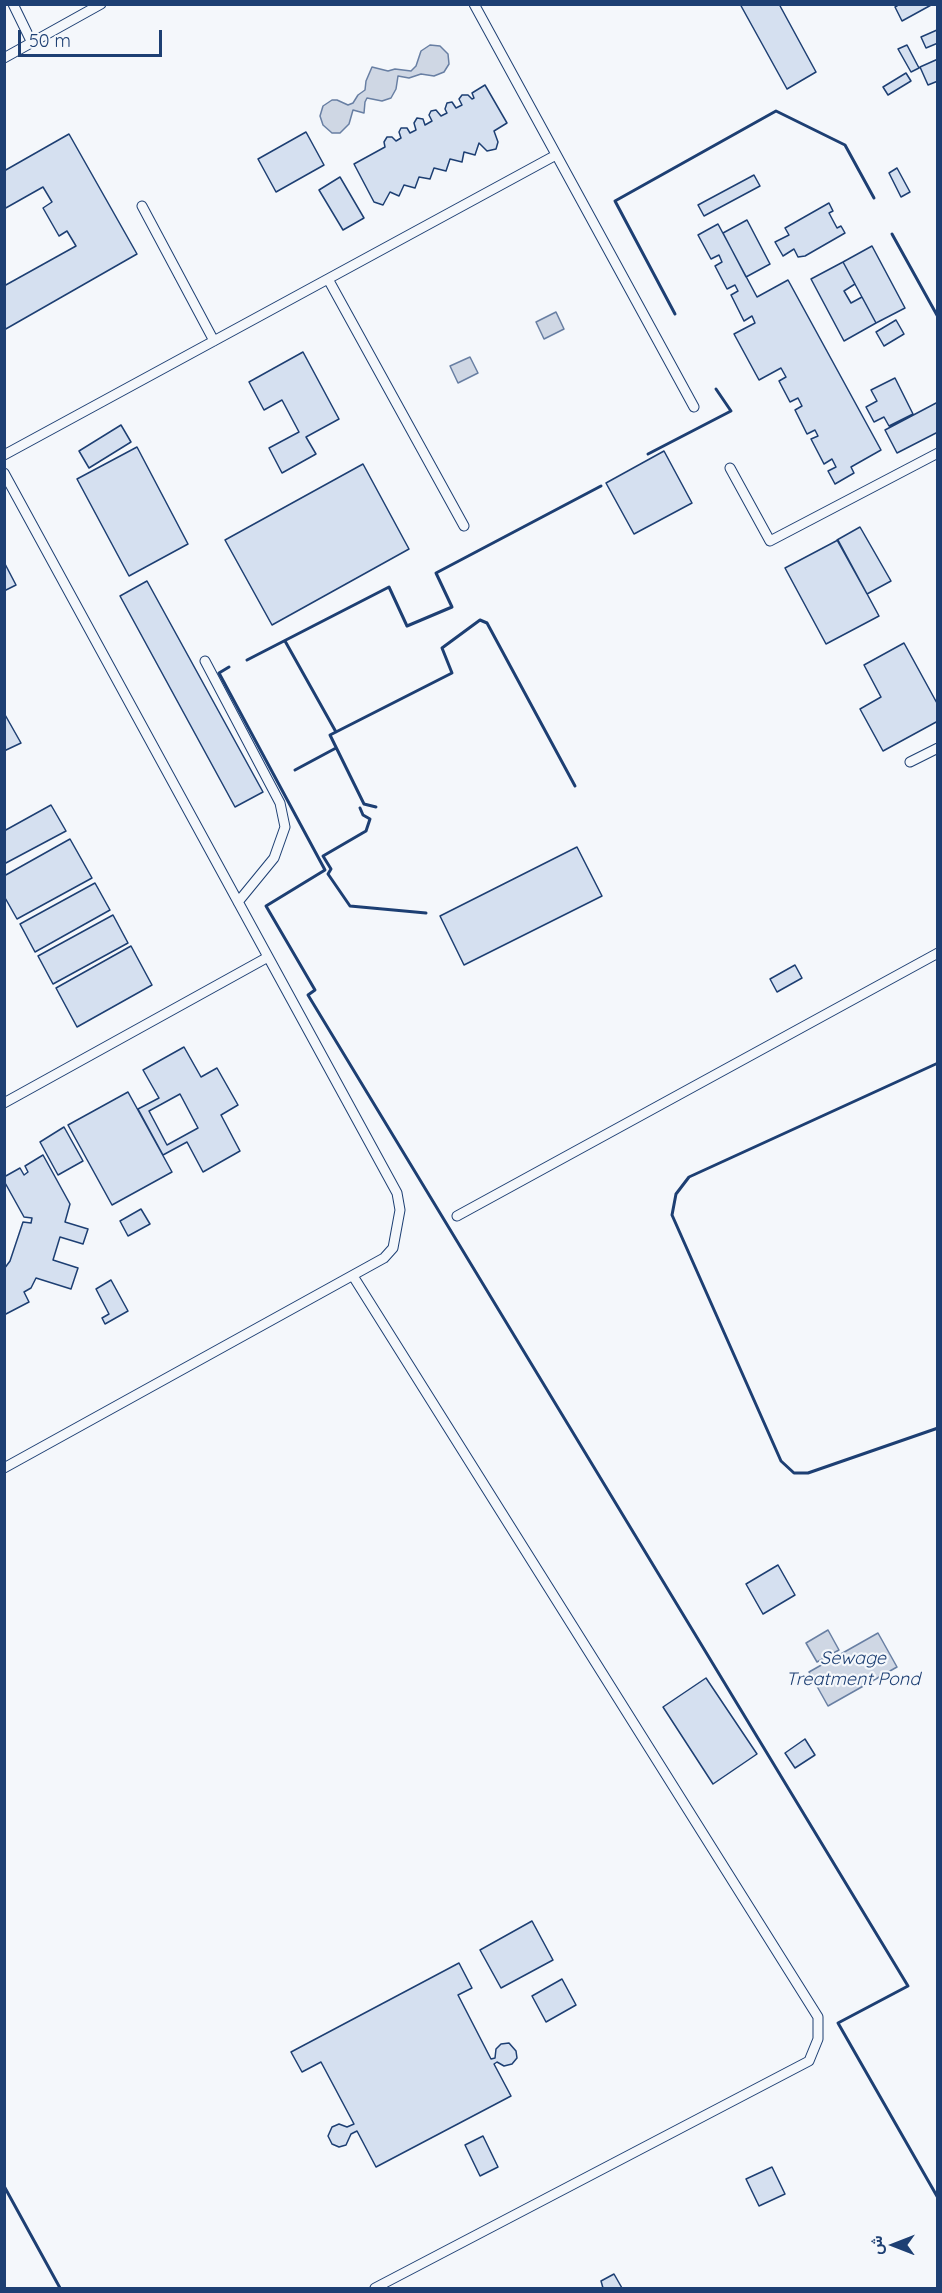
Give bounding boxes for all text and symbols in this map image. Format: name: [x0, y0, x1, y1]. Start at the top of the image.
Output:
scale bar: [21, 18, 165, 56]
text: 50 m: [29, 29, 71, 52]
water label: Sewage Treatment Pond: [786, 1648, 920, 1690]
north arrow: [864, 2215, 924, 2275]
text: ش: [866, 2235, 886, 2255]

